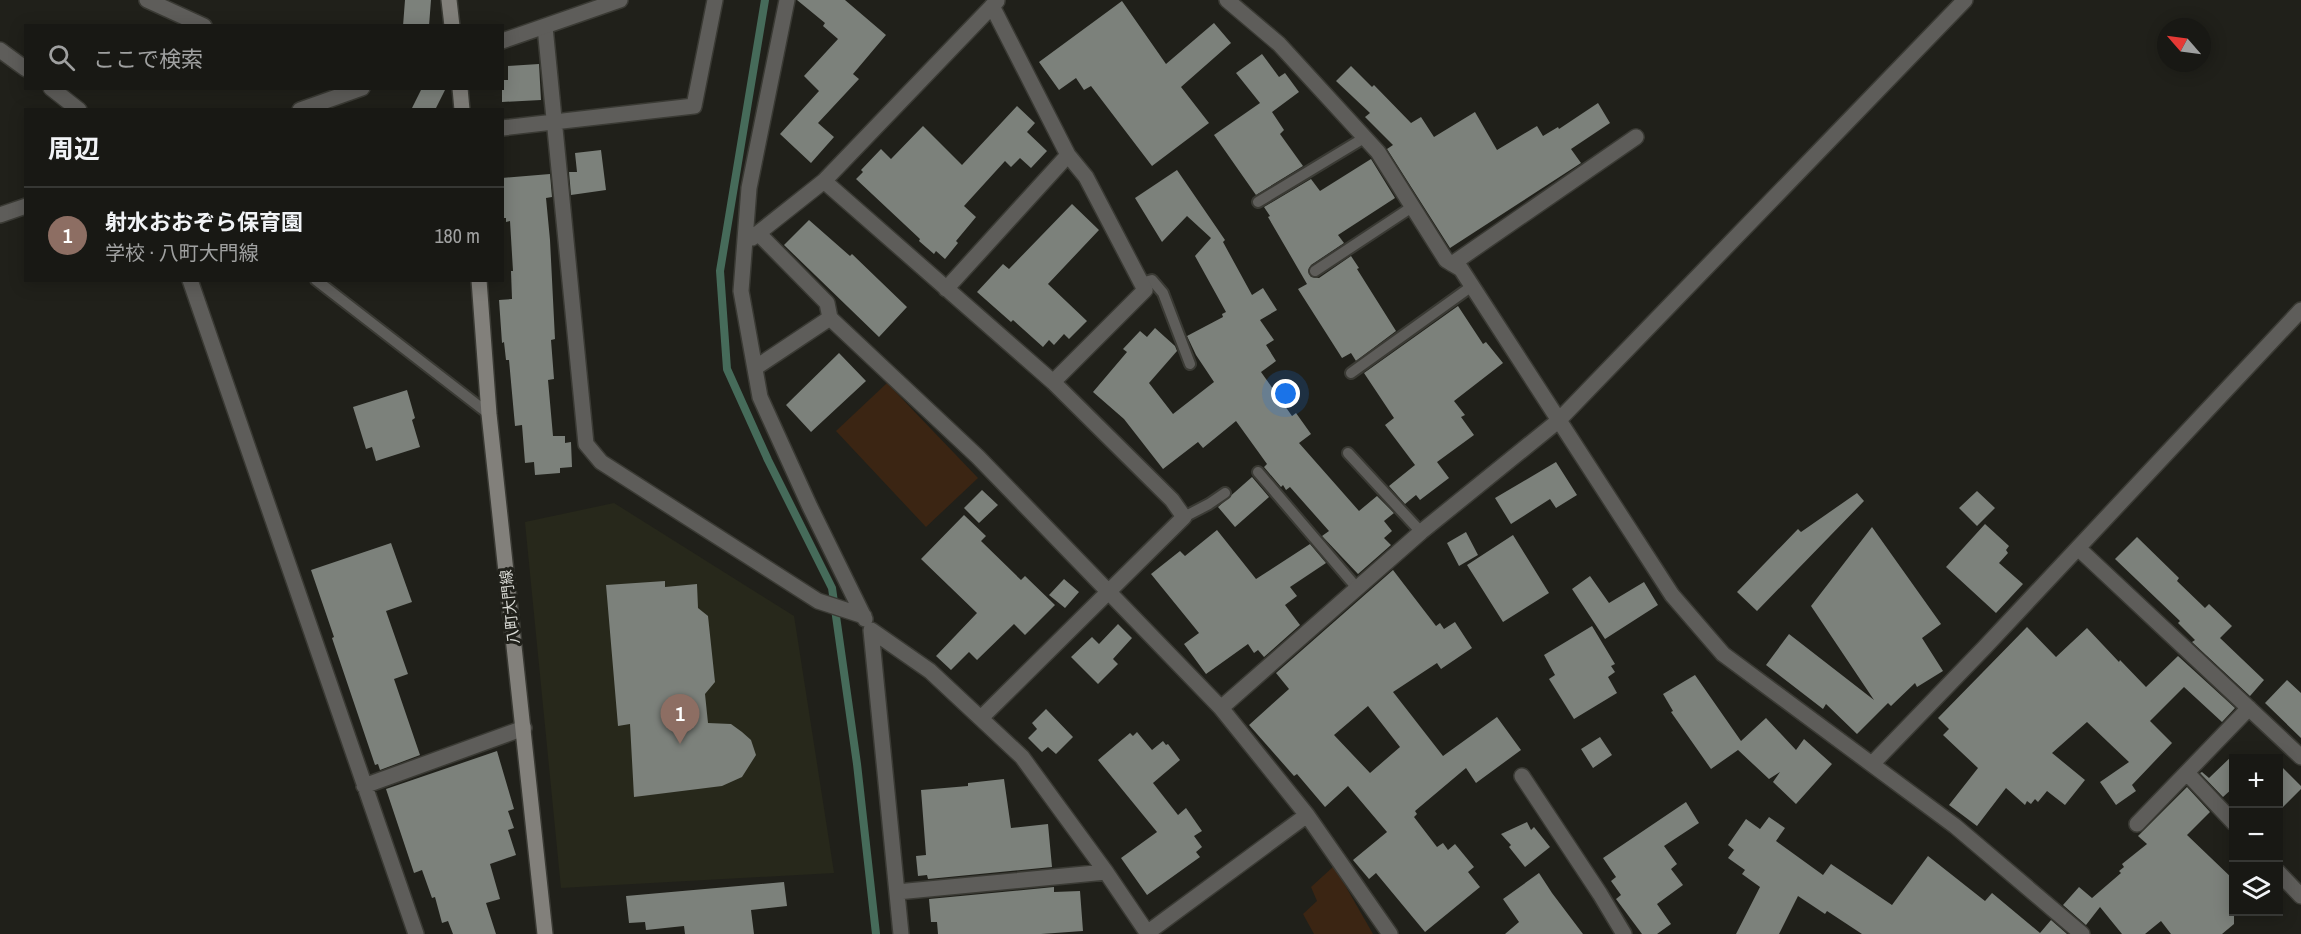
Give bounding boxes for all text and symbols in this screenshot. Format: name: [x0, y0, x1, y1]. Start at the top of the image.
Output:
north arrow: [2157, 18, 2211, 72]
search box: [24, 24, 504, 90]
icon: search: [45, 41, 78, 74]
text: ここで検索: [93, 44, 203, 74]
text: 周辺: [48, 131, 100, 166]
text: 射水おおぞら保育園: [105, 207, 303, 237]
text: 1: [63, 222, 72, 249]
text: 180 m: [434, 222, 480, 249]
text: 学校 · 八町大門線: [105, 239, 259, 266]
your location: [1271, 379, 1300, 408]
street label: 八町大門線: [495, 569, 524, 645]
pin: 1: [660, 694, 700, 744]
map controls: [2229, 754, 2283, 916]
button: +: [2229, 754, 2283, 808]
button: −: [2229, 808, 2283, 862]
button: layers: [2229, 862, 2283, 916]

